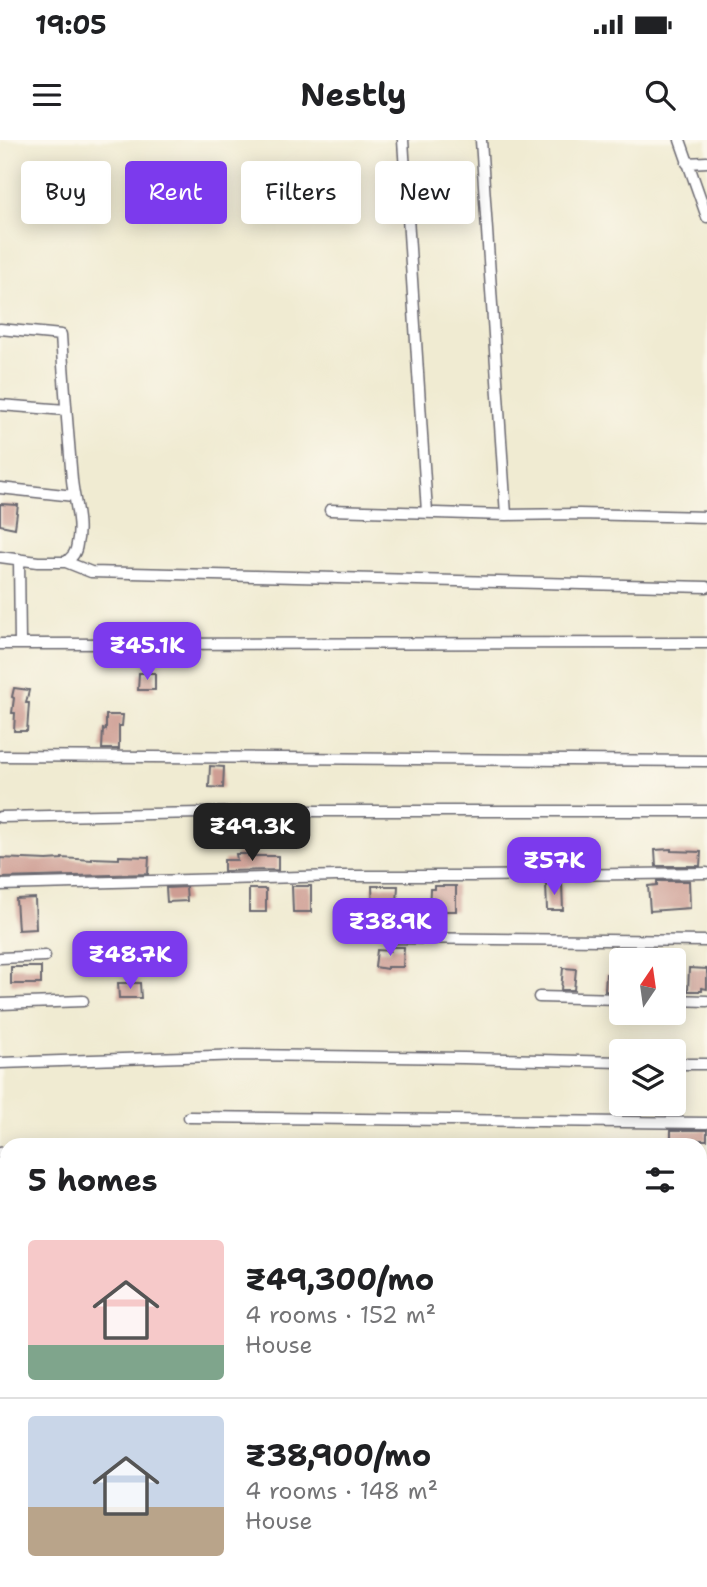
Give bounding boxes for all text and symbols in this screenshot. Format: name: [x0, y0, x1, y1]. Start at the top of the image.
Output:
text: 19:05: [35, 7, 107, 42]
text: Nestly: [300, 73, 407, 116]
icon: menu: [28, 76, 66, 114]
icon: search: [641, 76, 679, 114]
chip: Buy: [21, 161, 111, 224]
chip: Rent: [125, 161, 227, 224]
chip: Filters: [241, 161, 361, 224]
chip: New: [375, 161, 475, 224]
pin: ₹45.1K: [90, 622, 204, 682]
text: ₹45.1K: [109, 630, 185, 660]
pin: ₹49.3K: [195, 804, 309, 863]
text: ₹49.3K: [209, 811, 295, 841]
pin: ₹57K: [513, 838, 595, 897]
text: ₹57K: [523, 845, 585, 875]
pin: ₹38.9K: [333, 898, 447, 958]
text: ₹38.9K: [349, 906, 431, 936]
pin: ₹48.7K: [73, 932, 187, 991]
text: ₹48.7K: [88, 939, 172, 969]
north arrow: [609, 948, 686, 1026]
map controls: [609, 948, 686, 1116]
button: layers: [609, 1039, 686, 1116]
text: 5 homes: [28, 1160, 158, 1201]
icon: filters: [641, 1161, 679, 1199]
text: ₹49,300/mo: [245, 1259, 434, 1300]
icon: home: [84, 1268, 168, 1352]
text: 4 rooms · 152 m²: [245, 1300, 436, 1330]
text: House: [245, 1330, 313, 1360]
text: ₹38,900/mo: [245, 1435, 431, 1476]
icon: home: [84, 1444, 168, 1528]
text: 4 rooms · 148 m²: [245, 1476, 438, 1506]
text: House: [245, 1506, 313, 1536]

